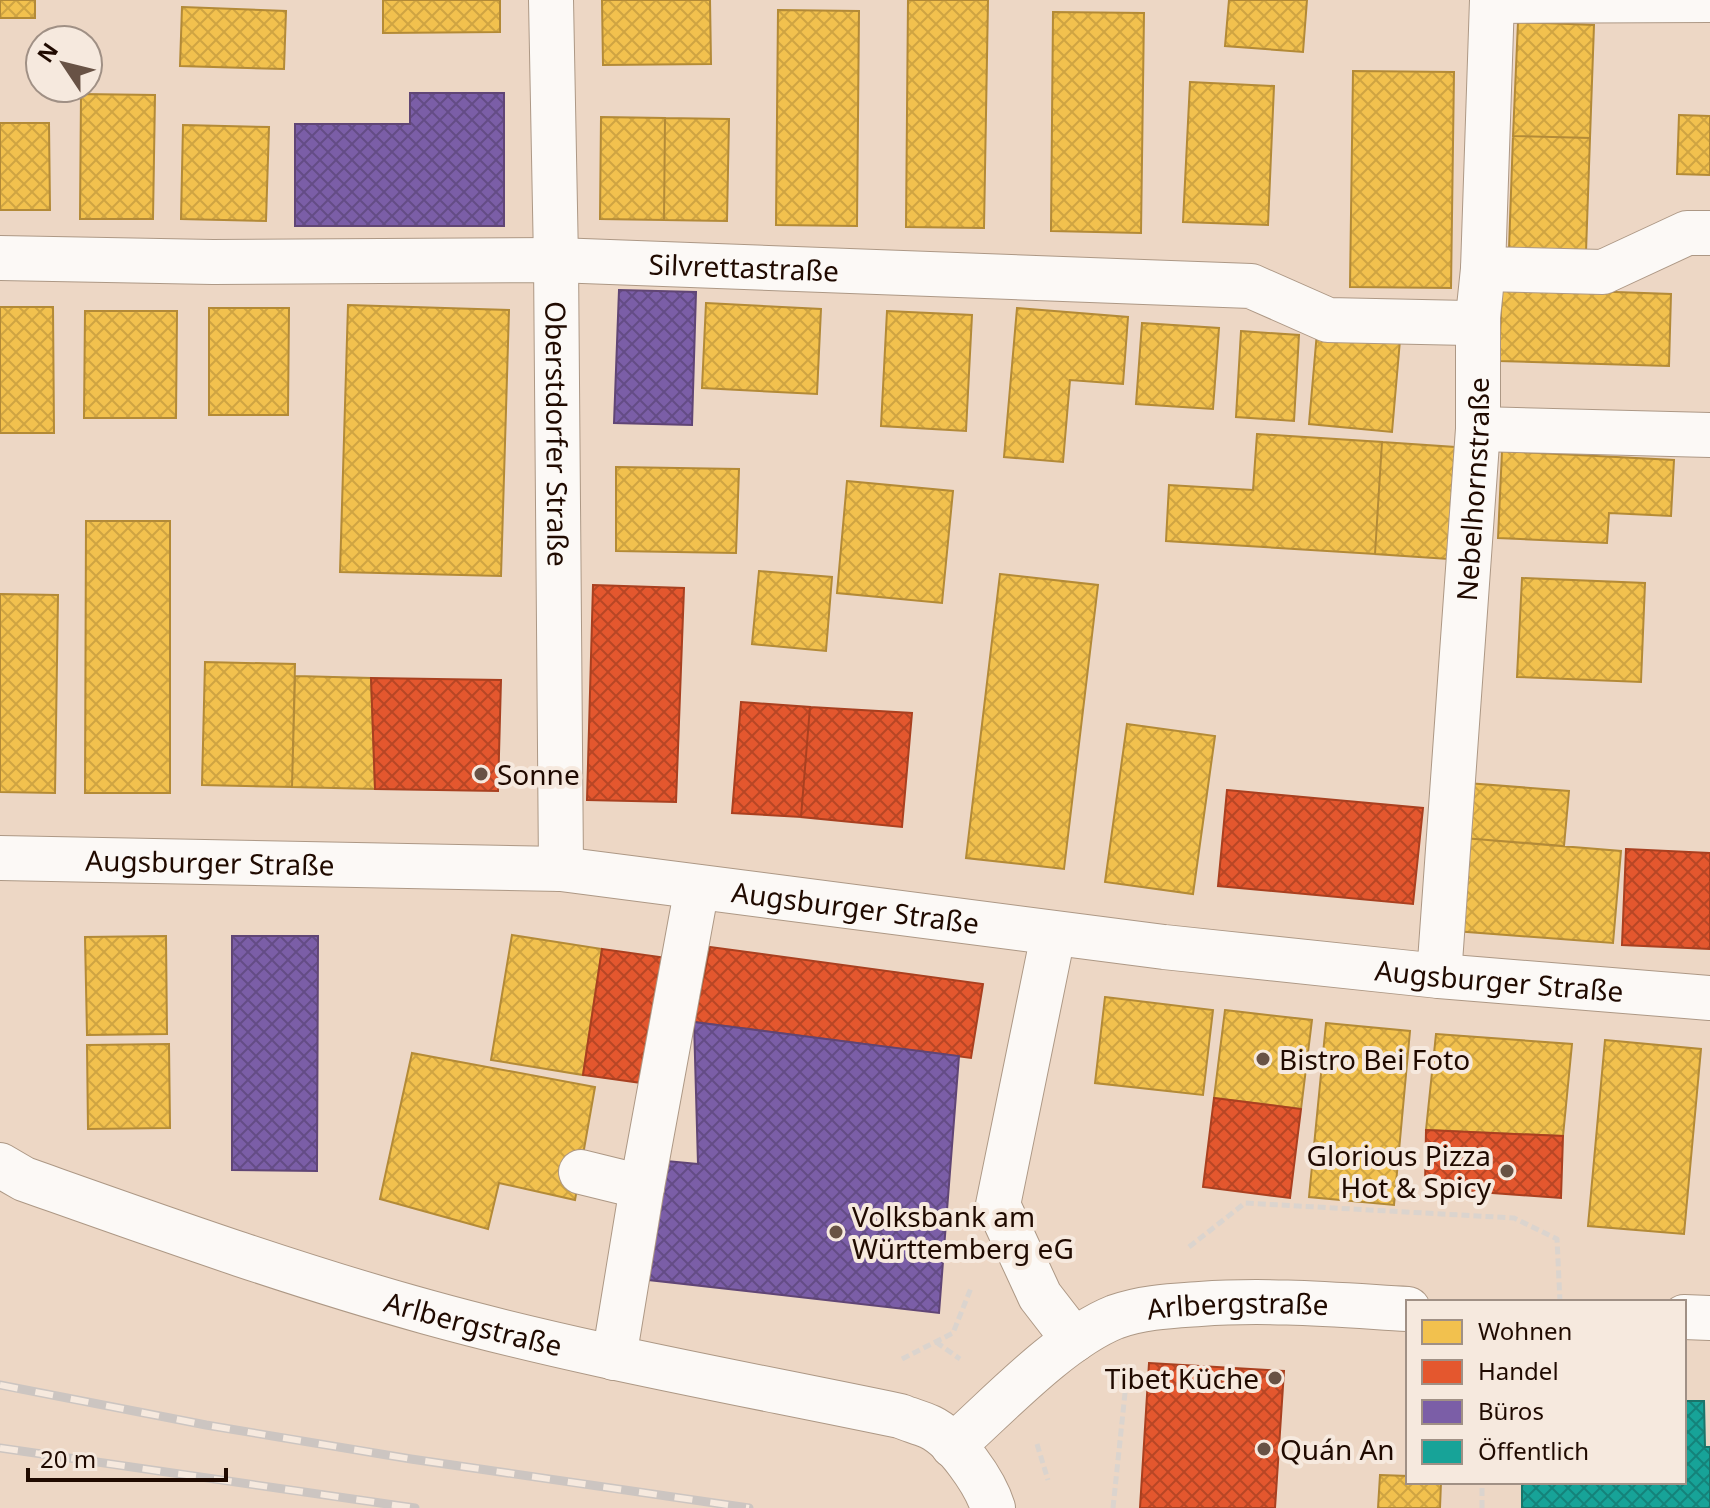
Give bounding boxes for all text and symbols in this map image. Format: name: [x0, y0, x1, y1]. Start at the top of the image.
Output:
north arrow: [24, 24, 104, 104]
text: N: [29, 36, 64, 68]
street label: Silvrettastraße: [648, 244, 840, 290]
street label: Oberstdorfer Straße: [537, 301, 578, 567]
street label: Nebelhornstraße: [1447, 377, 1497, 602]
place label: Sonne: [497, 755, 580, 793]
marker: Sonne: [472, 765, 490, 783]
street label: Augsburger Straße: [85, 841, 335, 884]
street label: Augsburger Straße: [729, 872, 981, 942]
street label: Augsburger Straße: [1373, 950, 1625, 1010]
place label: Bistro Bei Foto: [1279, 1040, 1470, 1078]
marker: Bistro Bei Foto: [1254, 1050, 1272, 1068]
place label: Glorious Pizza Hot & Spicy: [1307, 1136, 1492, 1206]
marker: Glorious Pizza Hot & Spicy: [1498, 1162, 1516, 1180]
place label: Volksbank am Württemberg eG: [852, 1197, 1074, 1267]
marker: Volksbank am Württemberg eG: [827, 1223, 845, 1241]
street label: Arlbergstraße: [380, 1282, 566, 1364]
street label: Arlbergstraße: [1144, 1283, 1329, 1328]
legend: [1406, 1300, 1686, 1484]
text: Wohnen: [1478, 1314, 1572, 1347]
text: Handel: [1478, 1354, 1559, 1387]
place label: Tibet Küche: [1105, 1359, 1259, 1397]
marker: Tibet Küche: [1266, 1369, 1284, 1387]
text: Büros: [1478, 1394, 1544, 1427]
place label: Quán An: [1280, 1430, 1395, 1468]
scale bar: [28, 1432, 226, 1482]
text: Öffentlich: [1478, 1434, 1589, 1467]
marker: Quán An: [1255, 1440, 1273, 1458]
text: 20 m: [40, 1442, 96, 1475]

